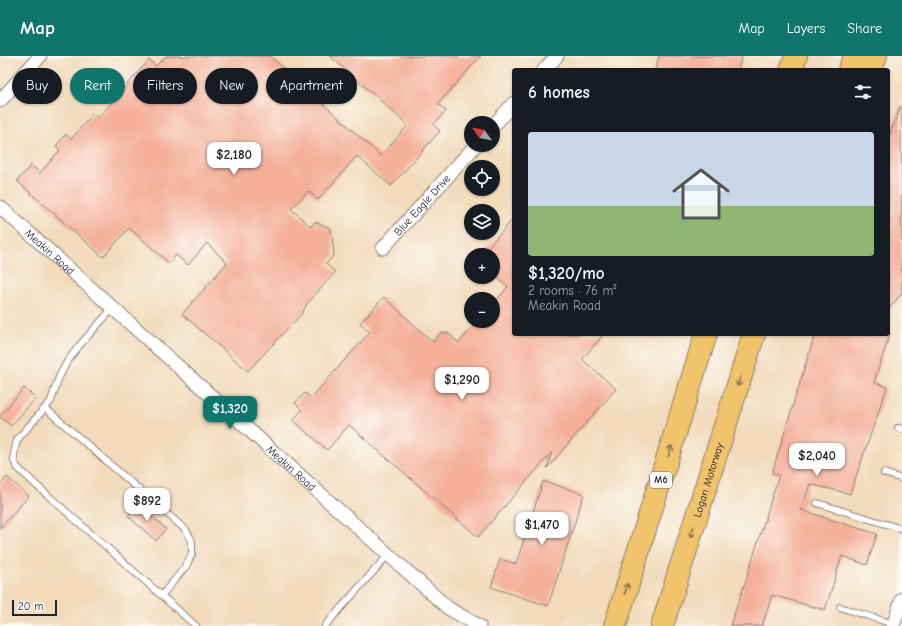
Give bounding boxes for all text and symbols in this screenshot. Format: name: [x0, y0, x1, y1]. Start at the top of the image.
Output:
text: Map: [20, 17, 55, 39]
text: Map: [738, 20, 765, 37]
text: Layers: [787, 20, 825, 37]
text: Share: [847, 20, 882, 37]
chip: Buy: [12, 68, 62, 104]
chip: Rent: [70, 68, 125, 104]
chip: Filters: [133, 68, 197, 104]
chip: New: [205, 68, 258, 104]
chip: Apartment: [266, 68, 357, 104]
icon: filters: [852, 81, 874, 103]
text: 6 homes: [528, 83, 590, 102]
north arrow: [464, 116, 500, 152]
map controls: [464, 116, 500, 328]
pin: $2,180: [201, 142, 267, 176]
text: $2,180: [216, 147, 252, 162]
icon: home: [665, 158, 737, 230]
button: locate: [464, 160, 500, 196]
street label: Blue Eagle Drive: [391, 171, 453, 238]
button: layers: [464, 204, 500, 240]
street label: Meakin Road: [23, 226, 77, 277]
button: +: [464, 248, 500, 284]
text: $1,320/mo: [528, 264, 605, 283]
text: 2 rooms · 76 m²: [528, 283, 616, 298]
button: −: [464, 292, 500, 328]
text: Meakin Road: [528, 298, 601, 313]
pin: $1,290: [429, 367, 495, 401]
text: $1,290: [444, 372, 480, 387]
one-way arrow: [735, 375, 742, 388]
pin: $1,320: [197, 396, 263, 430]
text: $1,320: [212, 401, 248, 416]
street label: Logan Motorway: [690, 441, 726, 519]
street label: Meakin Road: [264, 442, 319, 493]
pin: $2,040: [784, 443, 850, 477]
one-way arrow: [667, 445, 674, 458]
text: $2,040: [798, 448, 836, 463]
road number: M6: [650, 472, 672, 488]
pin: $892: [123, 488, 171, 522]
text: $892: [133, 493, 161, 508]
pin: $1,470: [509, 512, 575, 546]
text: $1,470: [525, 517, 559, 532]
one-way arrow: [688, 525, 695, 538]
one-way arrow: [623, 583, 631, 595]
scale bar: [12, 598, 57, 617]
text: 20 m: [18, 600, 43, 613]

